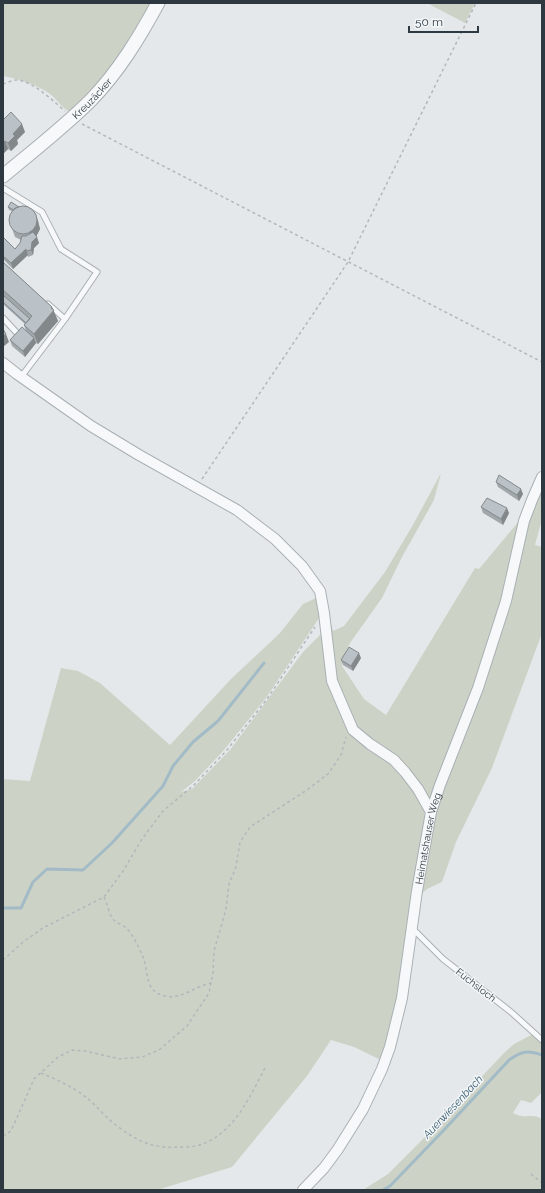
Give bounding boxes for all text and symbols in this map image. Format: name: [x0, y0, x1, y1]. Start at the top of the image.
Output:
scale bar: [409, 8, 478, 34]
text: 50 m: [415, 15, 443, 29]
street label: Kreuzäcker: [70, 75, 114, 121]
street label: Heimatshauser Weg: [413, 791, 443, 885]
street label: Fuchsloch: [454, 966, 498, 1004]
water label: Auerwiesenbach: [420, 1073, 486, 1142]

